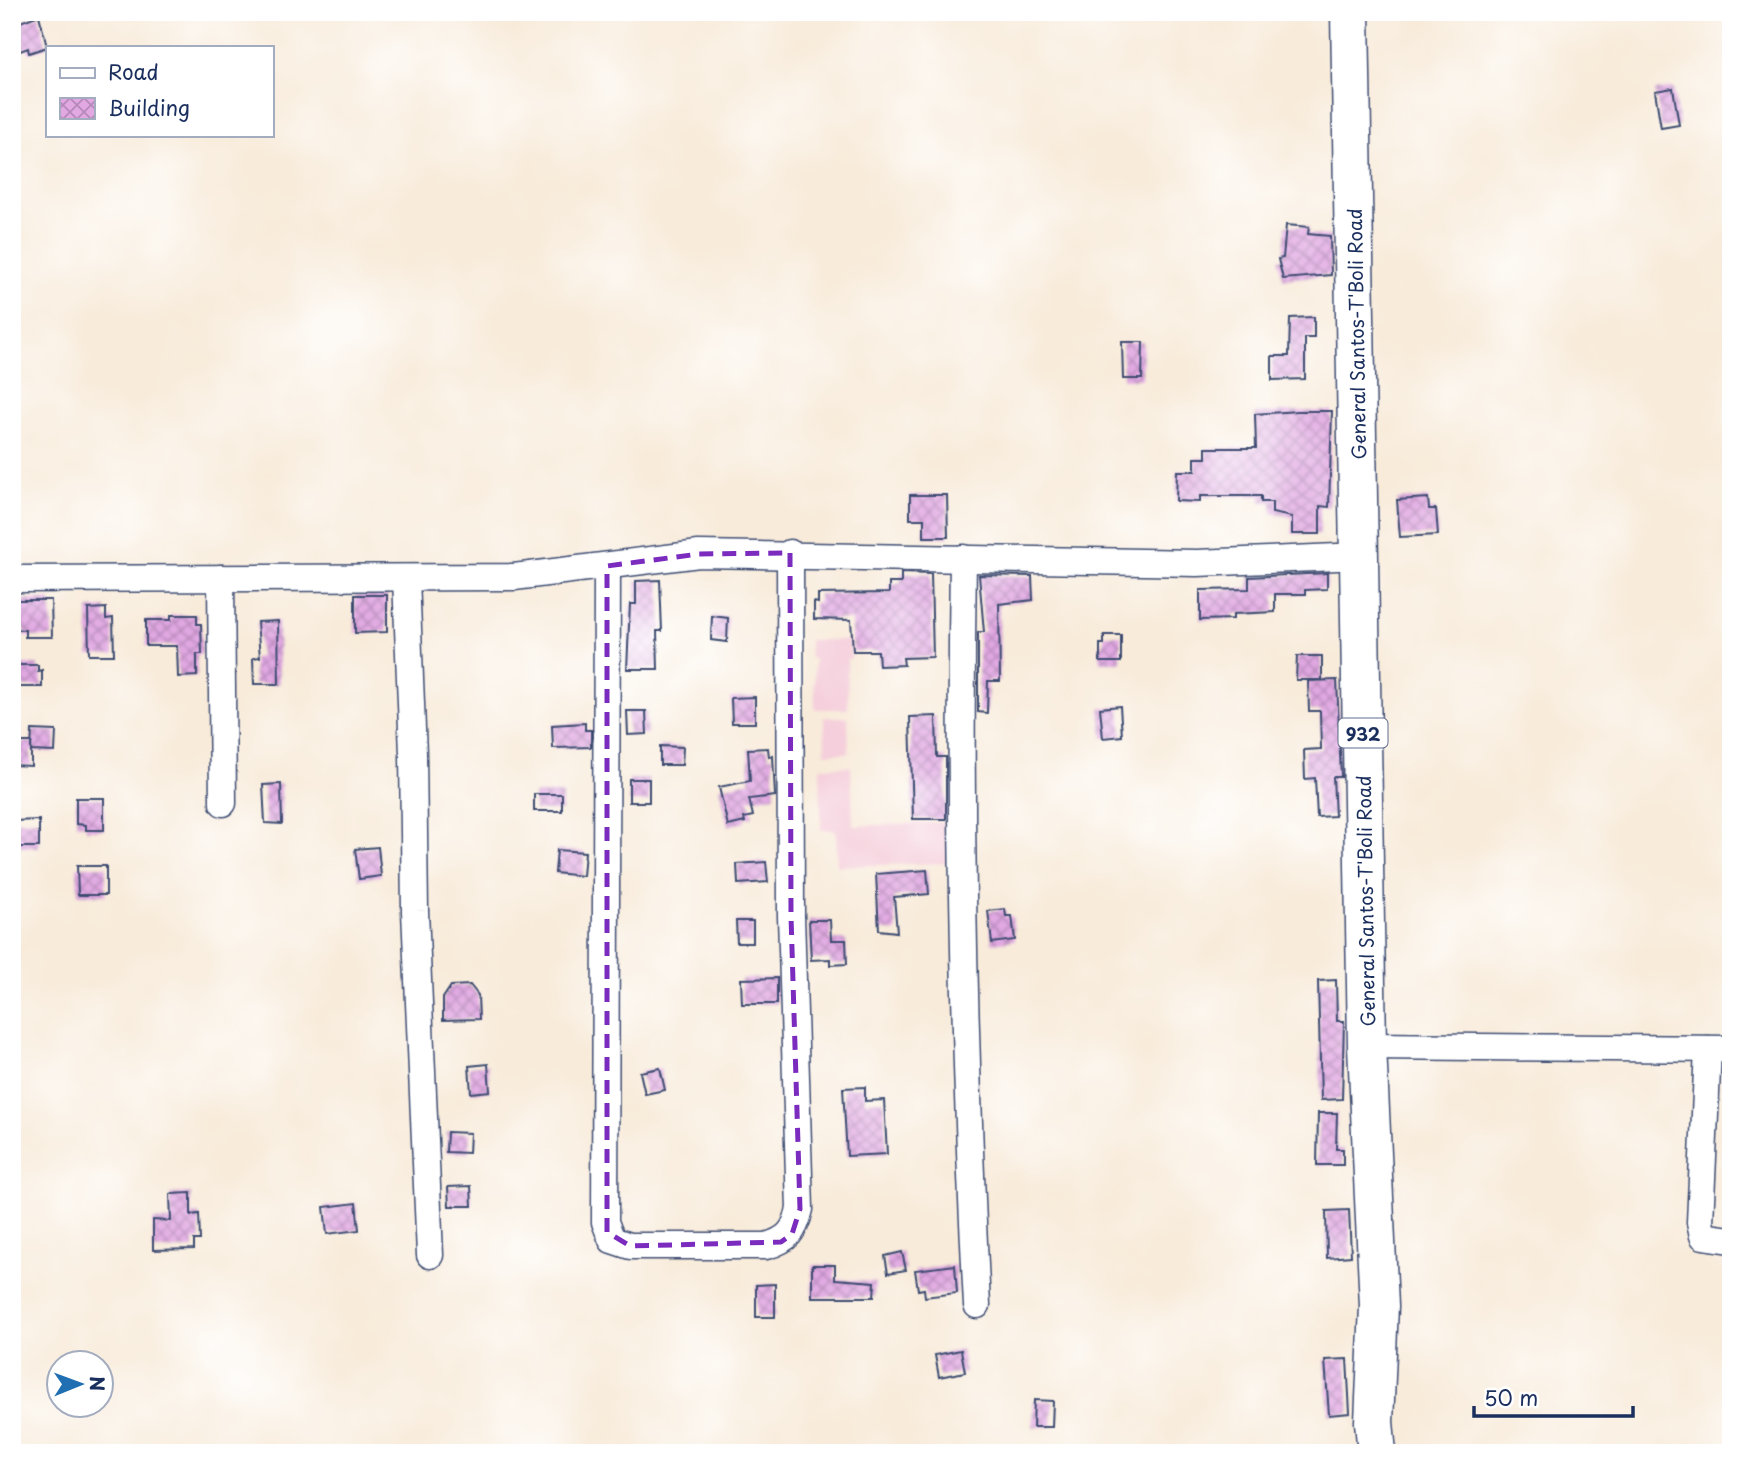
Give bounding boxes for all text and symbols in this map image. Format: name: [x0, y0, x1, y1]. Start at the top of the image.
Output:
legend: [46, 46, 273, 136]
text: Road: [108, 55, 159, 87]
text: Building: [108, 91, 190, 123]
street label: General Santos-T'Boli Road: [1340, 208, 1372, 460]
road number: 932: [1338, 718, 1388, 748]
street label: General Santos-T'Boli Road: [1349, 775, 1381, 1027]
north arrow: [46, 1350, 116, 1420]
scale bar: [1474, 1374, 1633, 1418]
text: N: [84, 1376, 112, 1391]
text: 50 m: [1484, 1381, 1538, 1413]

